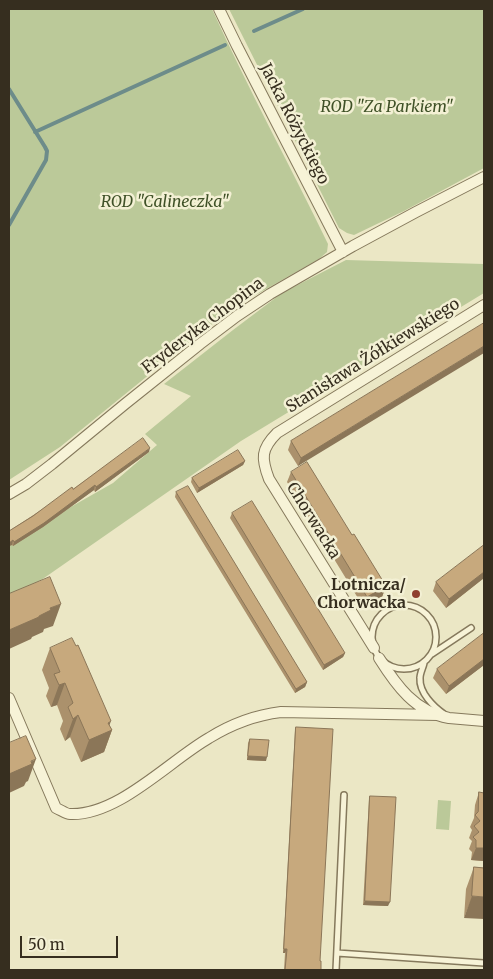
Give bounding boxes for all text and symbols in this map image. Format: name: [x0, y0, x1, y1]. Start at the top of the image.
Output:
street label: Jacka Różyckiego: [255, 60, 333, 188]
park label: ROD "Za Parkiem": [320, 97, 454, 117]
park label: ROD "Calineczka": [101, 192, 229, 212]
street label: Fryderyka Chopina: [138, 274, 268, 378]
street label: Stanisława Żółkiewskiego: [283, 295, 463, 417]
street label: Chorwacka: [282, 479, 344, 563]
place label: Lotnicza/ Chorwacka: [317, 575, 406, 613]
marker: Lotnicza/ Chorwacka: [410, 588, 422, 600]
scale bar: [22, 926, 120, 958]
text: 50 m: [28, 935, 65, 954]

